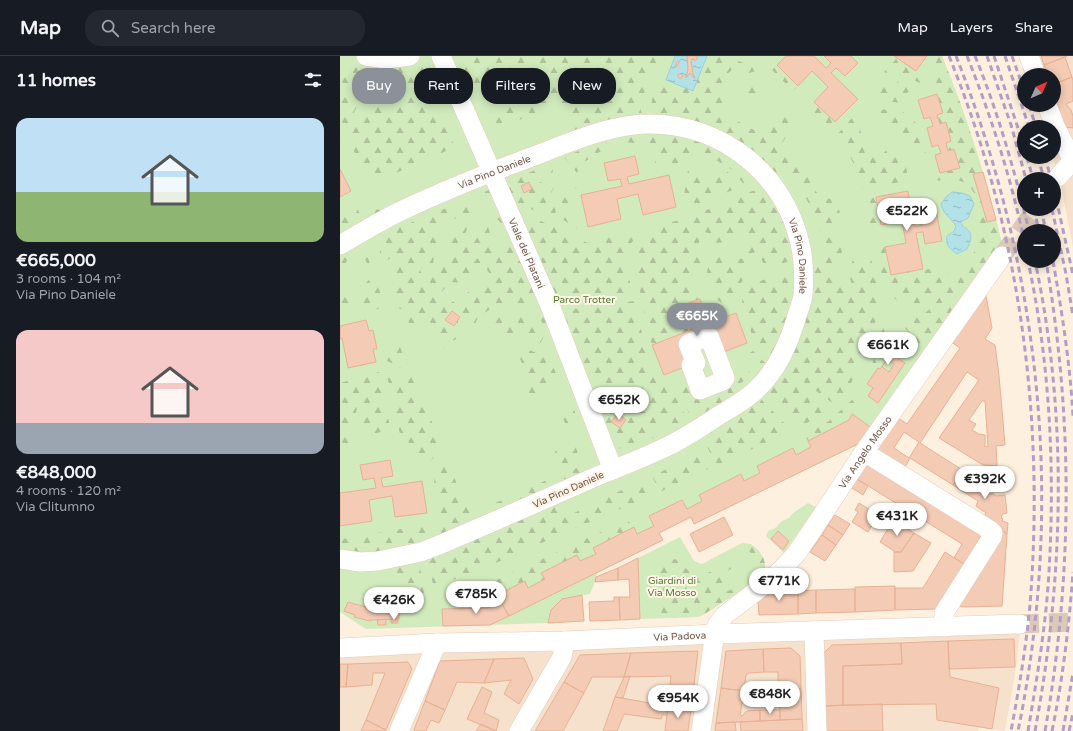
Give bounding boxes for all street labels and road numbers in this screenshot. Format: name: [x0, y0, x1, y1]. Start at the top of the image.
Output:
street label: Via Pino Daniele: [456, 153, 533, 192]
street label: Viale dei Platani: [505, 216, 547, 290]
street label: Via Pino Daniele: [785, 217, 809, 295]
street label: Via Angelo Mosso: [836, 414, 895, 491]
street label: Via Pino Daniele: [531, 469, 606, 511]
street label: Via Padova: [653, 629, 706, 644]

